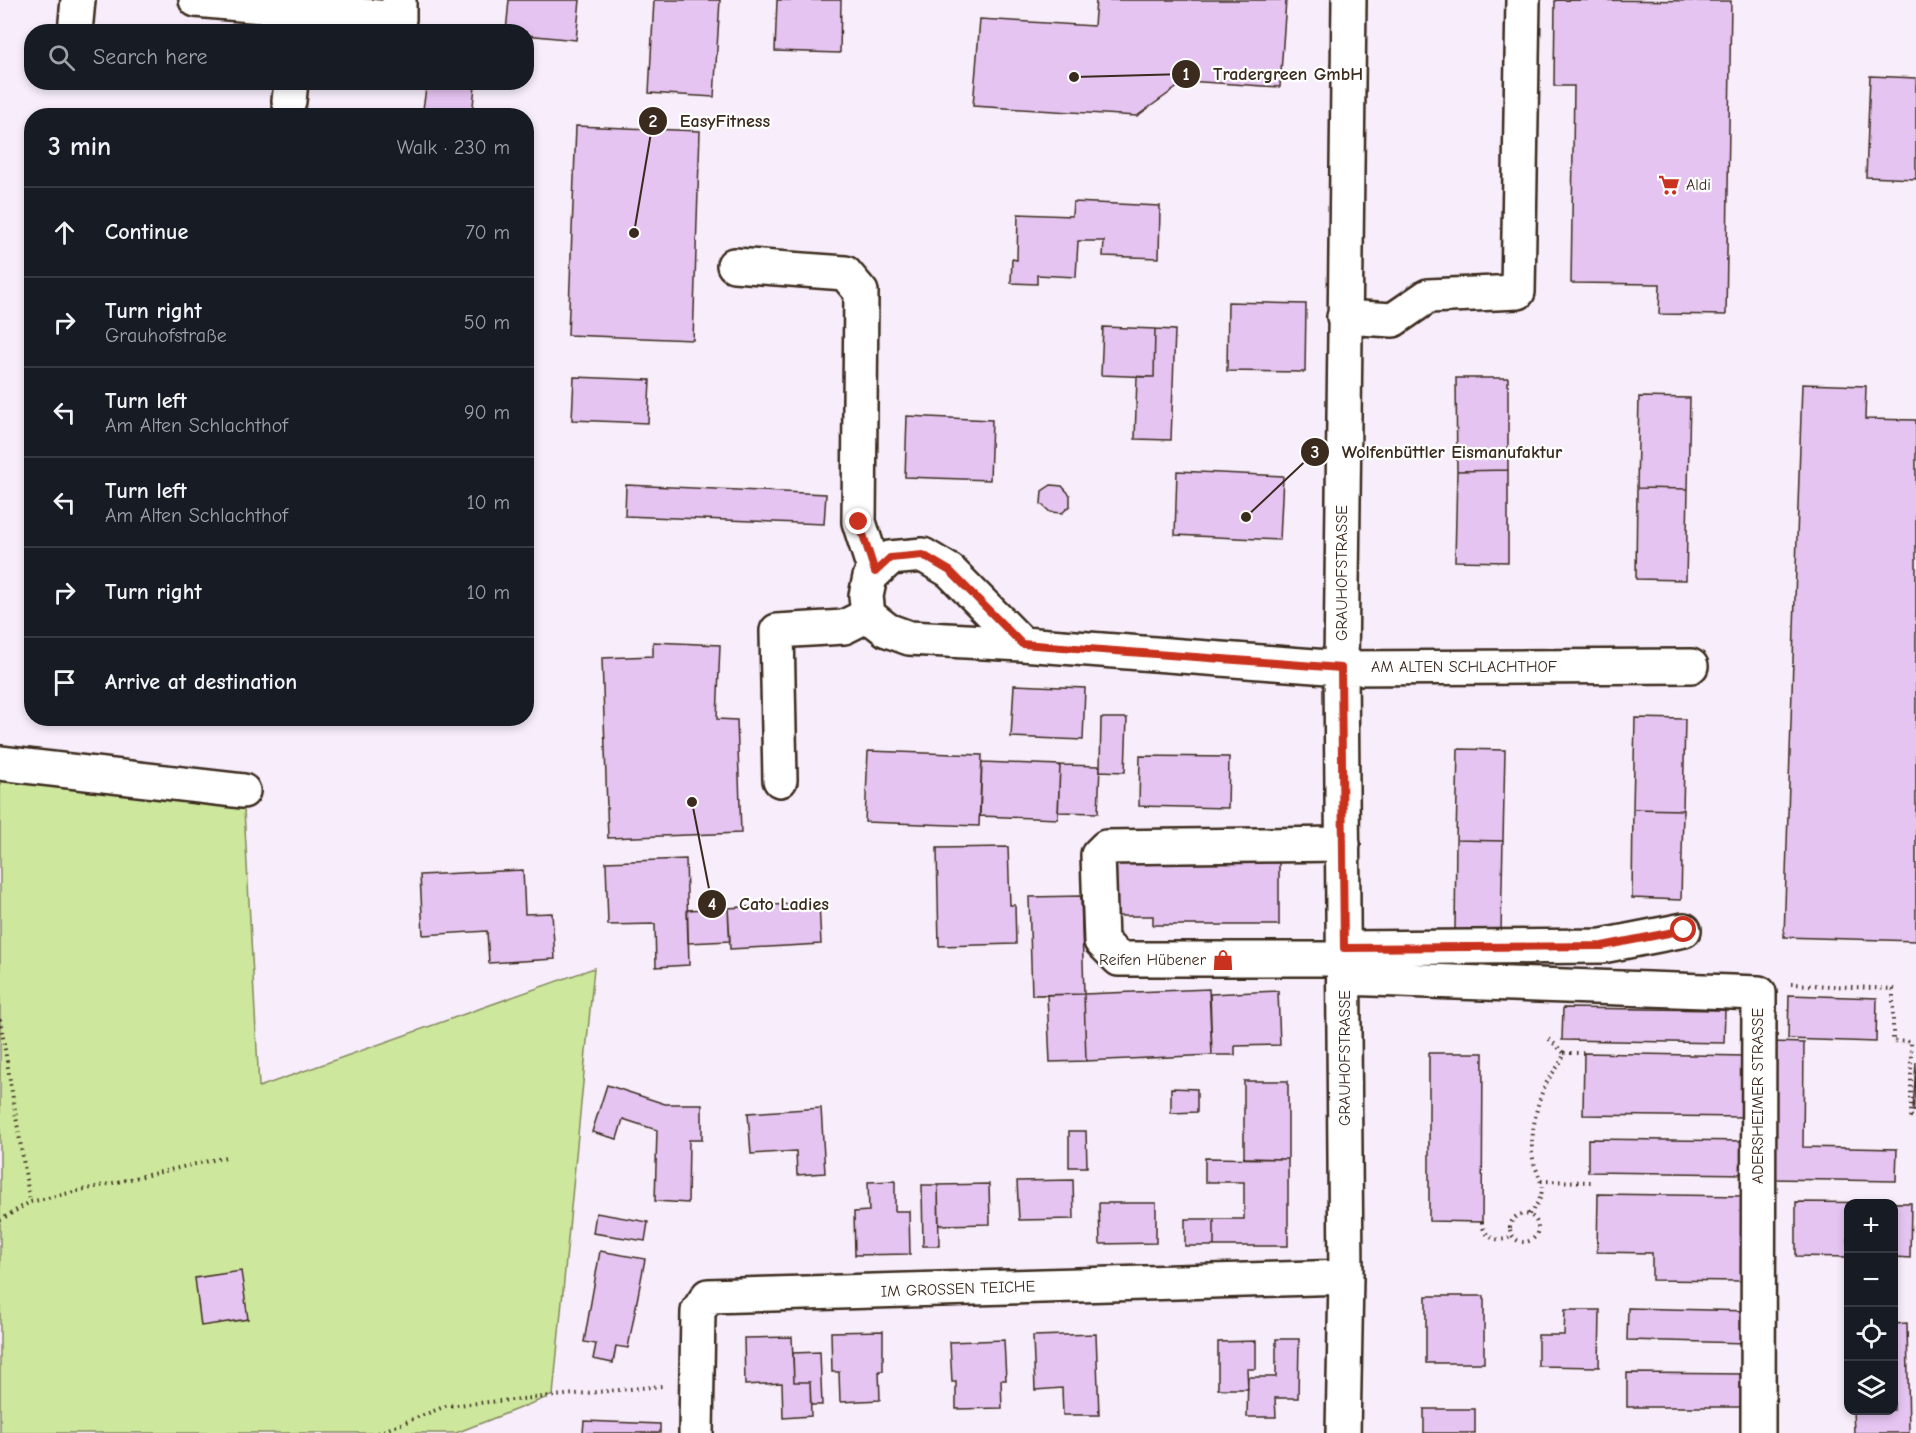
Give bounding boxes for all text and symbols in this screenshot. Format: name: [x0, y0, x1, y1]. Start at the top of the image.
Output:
search box: [24, 24, 534, 90]
icon: search: [45, 41, 78, 74]
text: Search here: [93, 44, 208, 70]
callout: Tradergreen GmbH: [1171, 56, 1375, 92]
text: 1: [1182, 64, 1190, 85]
text: Tradergreen GmbH: [1213, 64, 1363, 85]
callout: EasyFitness: [638, 103, 782, 139]
text: 2: [649, 111, 658, 132]
text: EasyFitness: [680, 111, 771, 132]
text: 3 min: [48, 132, 111, 162]
text: Walk · 230 m: [397, 136, 510, 159]
supermarket icon: Aldi: [1657, 173, 1681, 197]
place label: Aldi: [1686, 176, 1711, 194]
icon: ahead: [48, 216, 81, 249]
text: Continue: [105, 219, 188, 245]
text: 70 m: [465, 221, 510, 244]
text: Turn right: [105, 298, 202, 324]
icon: right: [48, 306, 81, 339]
text: 50 m: [464, 311, 510, 334]
text: Grauhofstraße: [105, 324, 227, 347]
text: Turn left: [105, 388, 187, 414]
icon: left: [48, 396, 81, 429]
text: 90 m: [464, 401, 510, 424]
text: Am Alten Schlachthof: [105, 414, 288, 437]
callout: Wolfenbüttler Eismanufaktur: [1300, 434, 1574, 470]
text: 3: [1311, 442, 1319, 463]
text: Wolfenbüttler Eismanufaktur: [1342, 442, 1563, 463]
text: Turn left: [105, 478, 187, 504]
icon: left: [48, 486, 81, 519]
text: 10 m: [467, 491, 510, 514]
text: Am Alten Schlachthof: [105, 504, 288, 527]
street label: GRAUHOFSTRASSE: [1333, 505, 1351, 641]
route end: [845, 508, 871, 534]
icon: right: [48, 576, 81, 609]
text: Turn right: [105, 579, 202, 605]
text: 10 m: [467, 581, 510, 604]
street label: AM ALTEN SCHLACHTHOF: [1371, 658, 1558, 676]
icon: arrive: [48, 666, 81, 699]
text: Arrive at destination: [105, 669, 297, 695]
callout: Cato Ladies: [697, 886, 841, 922]
text: 4: [708, 894, 716, 915]
text: Cato Ladies: [739, 894, 829, 915]
route start: [1670, 916, 1696, 942]
shop icon: Reifen Hübener: [1211, 948, 1235, 972]
place label: Reifen Hübener: [1099, 951, 1207, 969]
street label: GRAUHOFSTRASSE: [1336, 990, 1354, 1126]
street label: ADERSHEIMER STRASSE: [1749, 1008, 1767, 1184]
map controls: [1844, 1199, 1898, 1415]
button: +: [1844, 1199, 1898, 1253]
button: −: [1844, 1253, 1898, 1307]
street label: IM GROSSEN TEICHE: [881, 1277, 1036, 1301]
button: locate: [1844, 1307, 1898, 1361]
button: layers: [1844, 1361, 1898, 1415]

